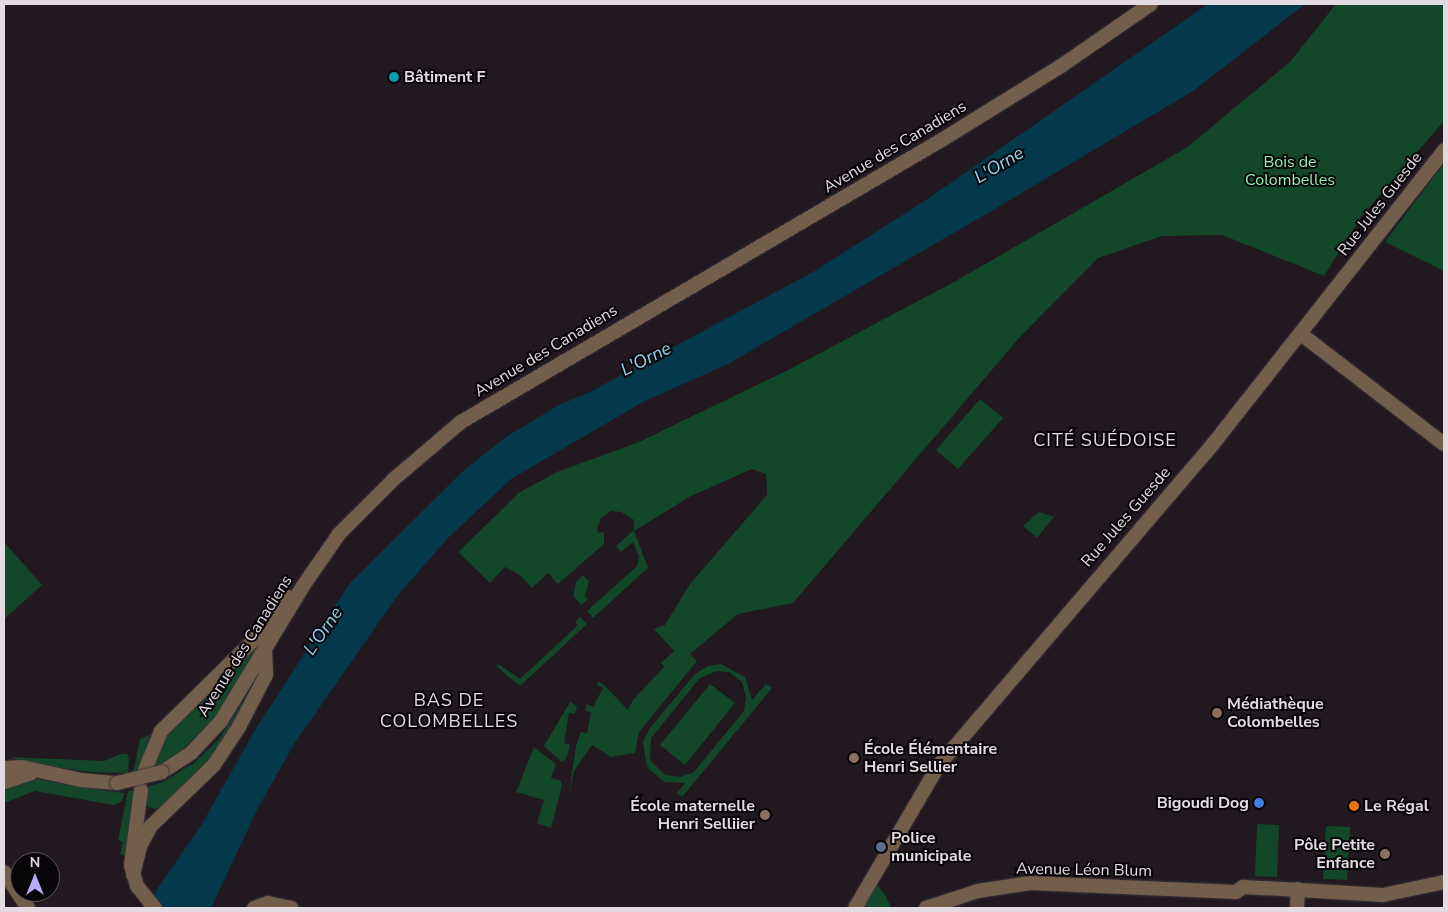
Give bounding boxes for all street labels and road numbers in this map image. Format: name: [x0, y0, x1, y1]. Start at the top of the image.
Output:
street label: Avenue des Canadiens: [820, 97, 970, 197]
street label: Rue Jules Guesde: [1334, 148, 1426, 260]
street label: Avenue des Canadiens: [471, 301, 621, 401]
street label: Rue Jules Guesde: [1077, 463, 1175, 571]
street label: Avenue des Canadiens: [194, 572, 296, 720]
street label: Avenue Léon Blum: [1016, 859, 1152, 881]

